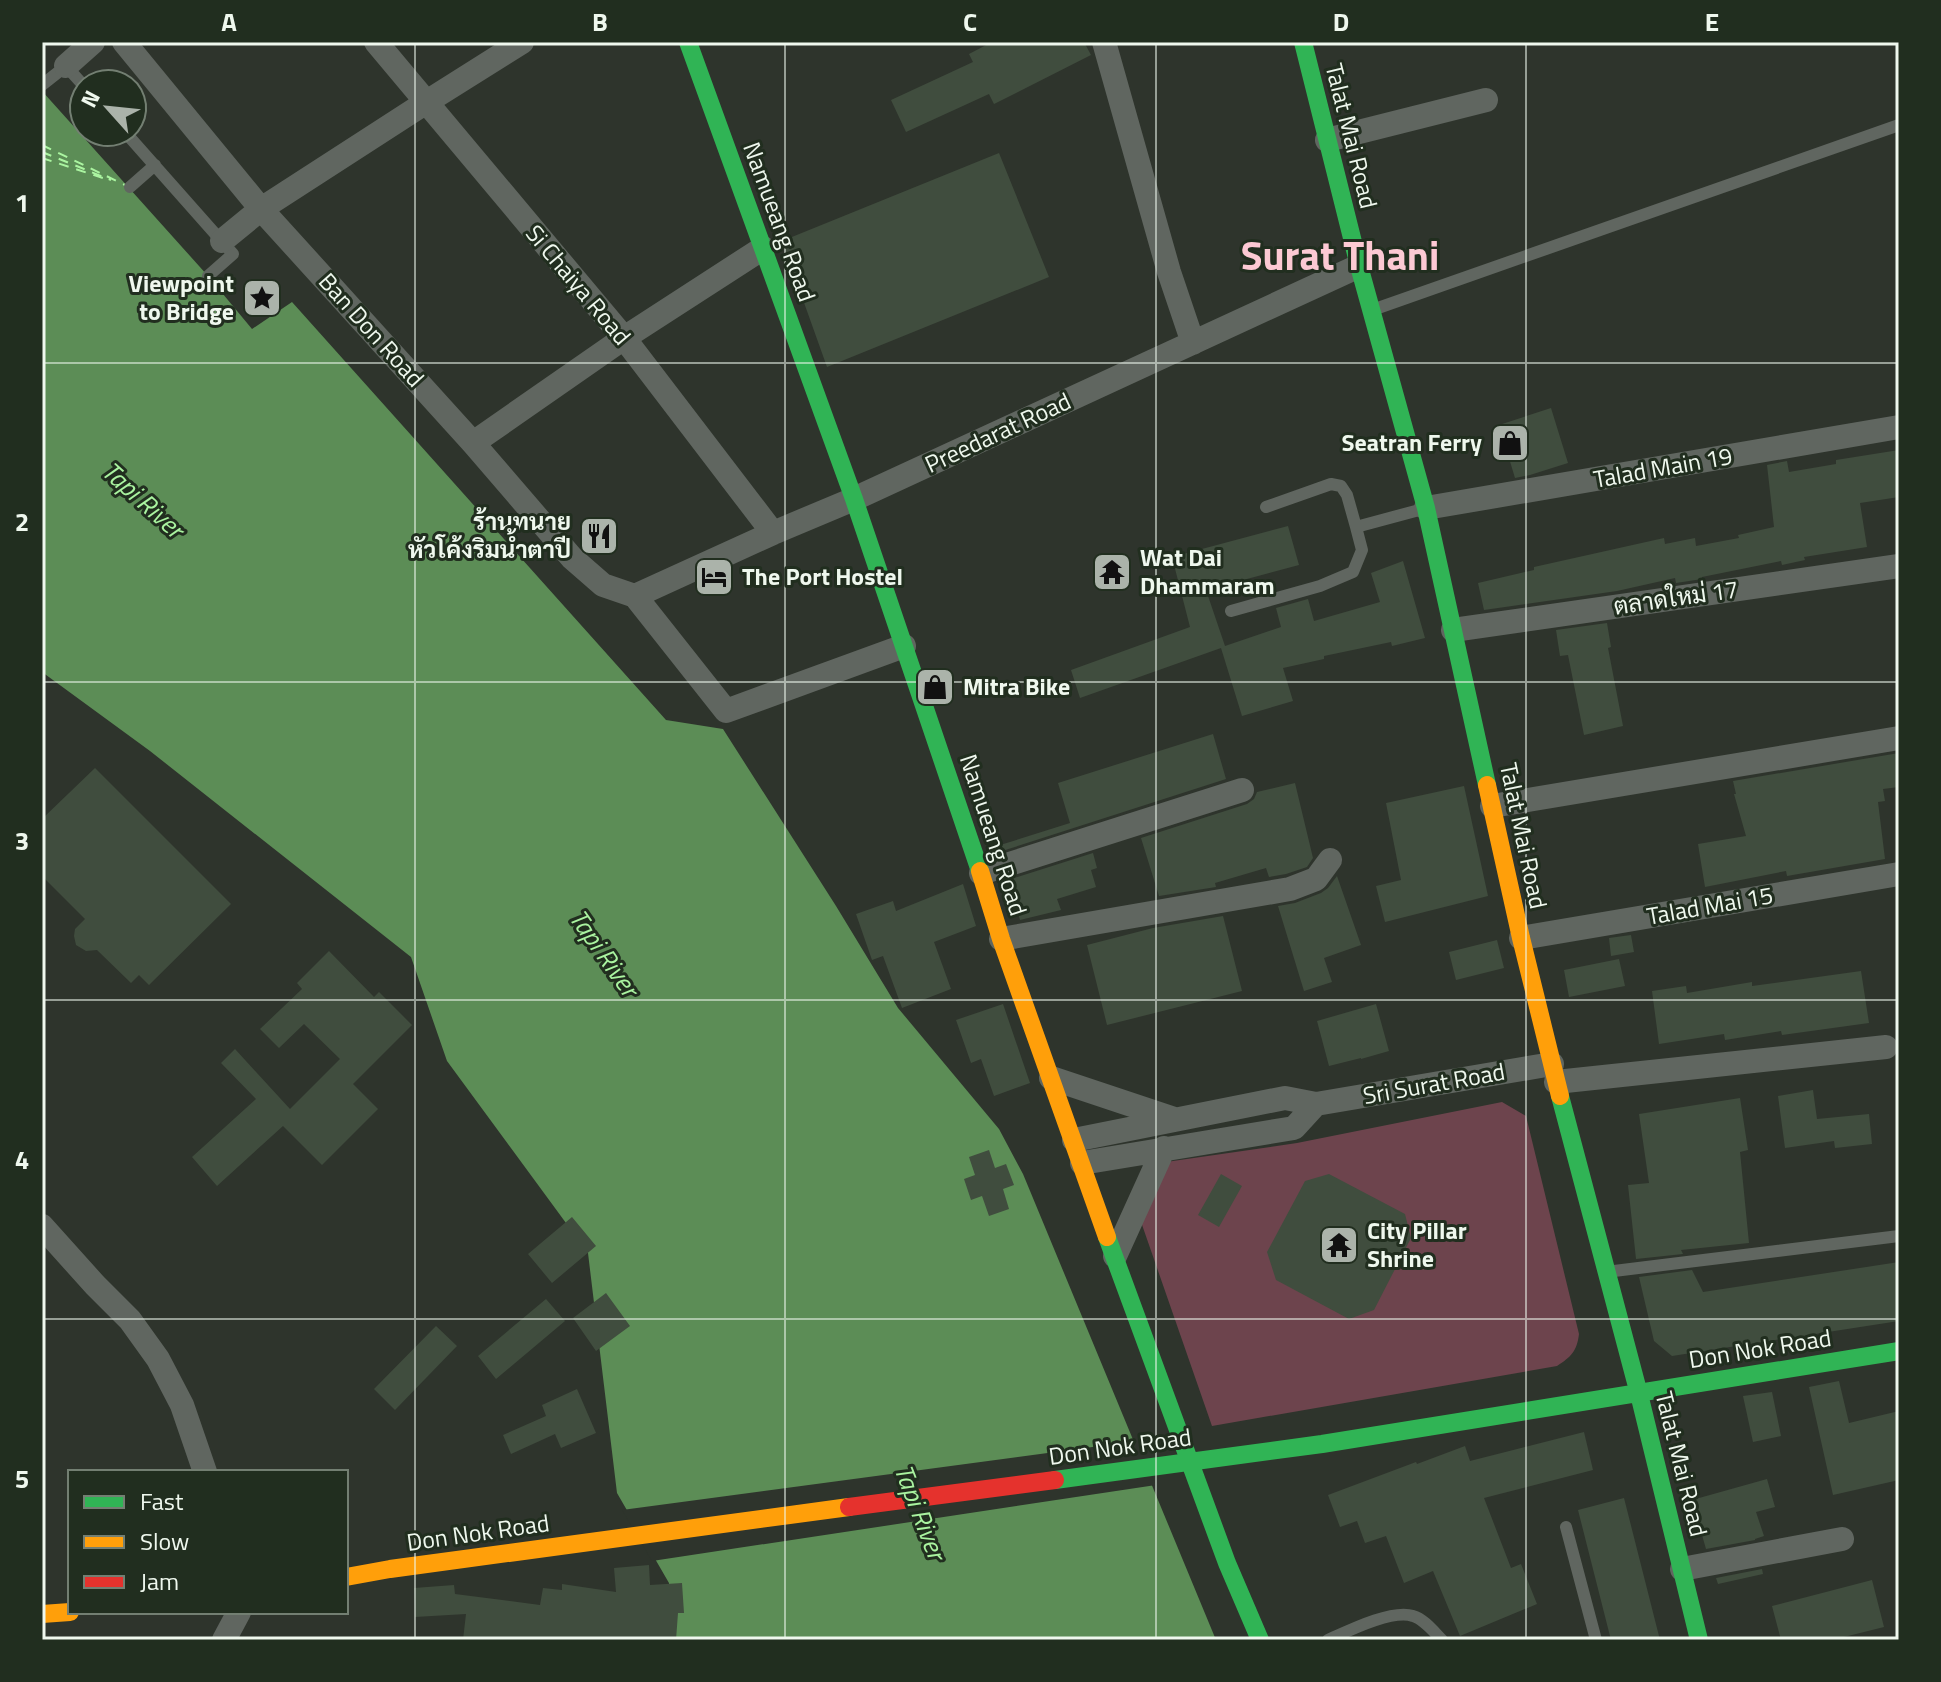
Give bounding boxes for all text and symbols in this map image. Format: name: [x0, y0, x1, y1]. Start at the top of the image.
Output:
text: A: [221, 2, 237, 41]
text: B: [592, 2, 608, 41]
text: C: [963, 2, 977, 41]
text: D: [1333, 2, 1349, 41]
text: E: [1705, 2, 1719, 41]
street label: Talat Mai Road: [1317, 59, 1387, 212]
north arrow: [68, 68, 148, 148]
text: N: [72, 84, 109, 113]
street label: Namueang Road: [734, 137, 826, 307]
text: 1: [15, 183, 29, 222]
street label: Si Chaiya Road: [518, 216, 640, 352]
district label: Surat Thani: [1241, 225, 1439, 286]
street label: Ban Don Road: [310, 264, 433, 395]
place label: Viewpoint to Bridge: [129, 265, 234, 329]
place icon: Viewpoint to Bridge: [241, 277, 283, 319]
street label: Preedarat Road: [919, 383, 1076, 482]
shop icon: Seatran Ferry: [1489, 422, 1531, 464]
place label: Seatran Ferry: [1342, 424, 1482, 460]
street label: Talad Main 19: [1590, 437, 1735, 497]
water label: Tapi River: [94, 452, 195, 549]
text: 2: [15, 502, 29, 541]
place label: ร้านทนาย หัวโค้งริมน้ำตาปี: [408, 503, 571, 567]
restaurant icon: ร้านทนาย หัวโค้งริมน้ำตาปี: [578, 515, 620, 557]
place label: Wat Dai Dhammaram: [1140, 539, 1275, 603]
temple icon: Wat Dai Dhammaram: [1091, 551, 1133, 593]
hotel icon: The Port Hostel: [693, 556, 735, 598]
place label: The Port Hostel: [742, 558, 903, 594]
street label: ตลาดใหม่ 17: [1611, 570, 1741, 624]
shop icon: Mitra Bike: [914, 666, 956, 708]
place label: Mitra Bike: [963, 668, 1070, 704]
street label: Namueang Road: [951, 749, 1037, 920]
street label: Talat Mai Road: [1491, 759, 1557, 912]
text: 3: [15, 821, 29, 860]
street label: Talad Mai 15: [1644, 876, 1776, 934]
water label: Tapi River: [560, 901, 650, 1007]
street label: Sri Surat Road: [1360, 1053, 1508, 1113]
text: 4: [15, 1140, 29, 1179]
place label: City Pillar Shrine: [1367, 1212, 1467, 1276]
temple icon: City Pillar Shrine: [1318, 1224, 1360, 1266]
street label: Don Nok Road: [1686, 1319, 1834, 1377]
street label: Talat Mai Road: [1647, 1387, 1717, 1540]
street label: Don Nok Road: [1046, 1418, 1194, 1474]
text: 5: [15, 1459, 29, 1498]
water label: Tapi River: [885, 1459, 957, 1568]
legend: [68, 1470, 348, 1614]
text: Fast: [140, 1483, 184, 1519]
street label: Don Nok Road: [404, 1504, 552, 1560]
text: Slow: [140, 1523, 189, 1559]
text: Jam: [140, 1563, 179, 1599]

